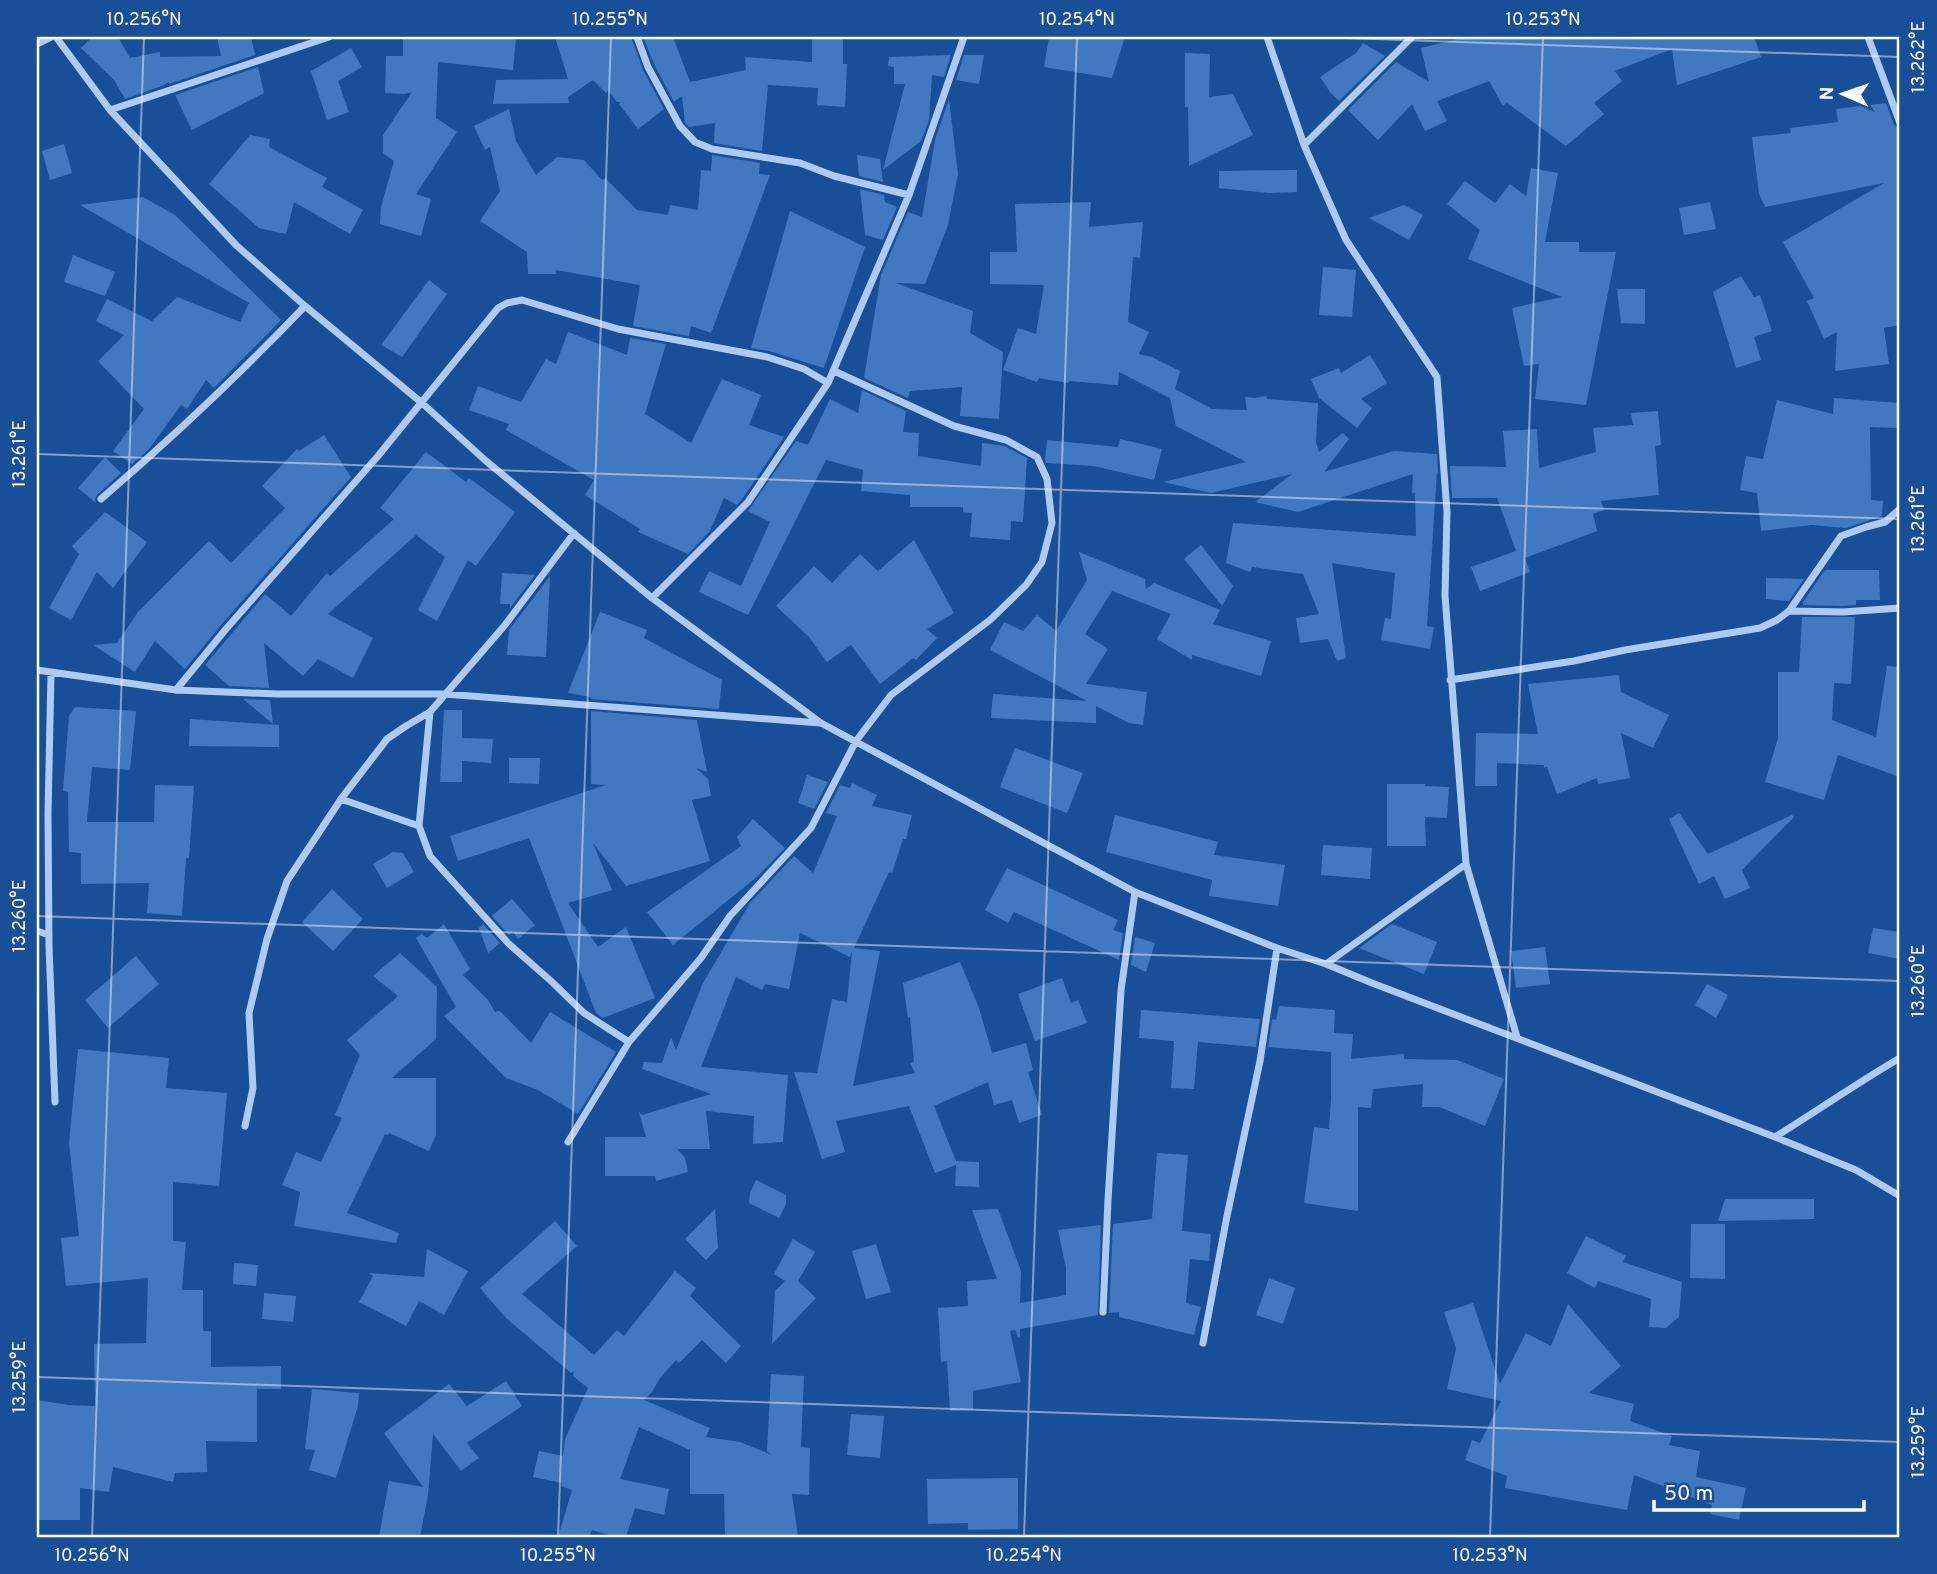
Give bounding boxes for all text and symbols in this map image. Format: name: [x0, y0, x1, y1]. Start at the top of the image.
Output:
text: 10.256°N: [106, 9, 182, 32]
text: 10.255°N: [572, 9, 648, 32]
text: 10.254°N: [1039, 9, 1115, 32]
text: 10.253°N: [1505, 9, 1581, 32]
text: 13.262°E: [1908, 21, 1931, 93]
north arrow: [1808, 60, 1878, 130]
text: N: [1816, 86, 1840, 101]
text: 13.261°E: [9, 420, 32, 488]
text: 13.261°E: [1908, 485, 1931, 553]
text: 13.260°E: [9, 880, 32, 952]
text: 13.260°E: [1908, 945, 1931, 1017]
text: 13.259°E: [9, 1341, 32, 1413]
text: 13.259°E: [1908, 1406, 1931, 1478]
scale bar: [1654, 1469, 1864, 1513]
text: 50 m: [1664, 1481, 1713, 1508]
text: 10.256°N: [54, 1545, 130, 1568]
text: 10.255°N: [520, 1545, 596, 1568]
text: 10.254°N: [986, 1545, 1062, 1568]
text: 10.253°N: [1452, 1545, 1528, 1568]

